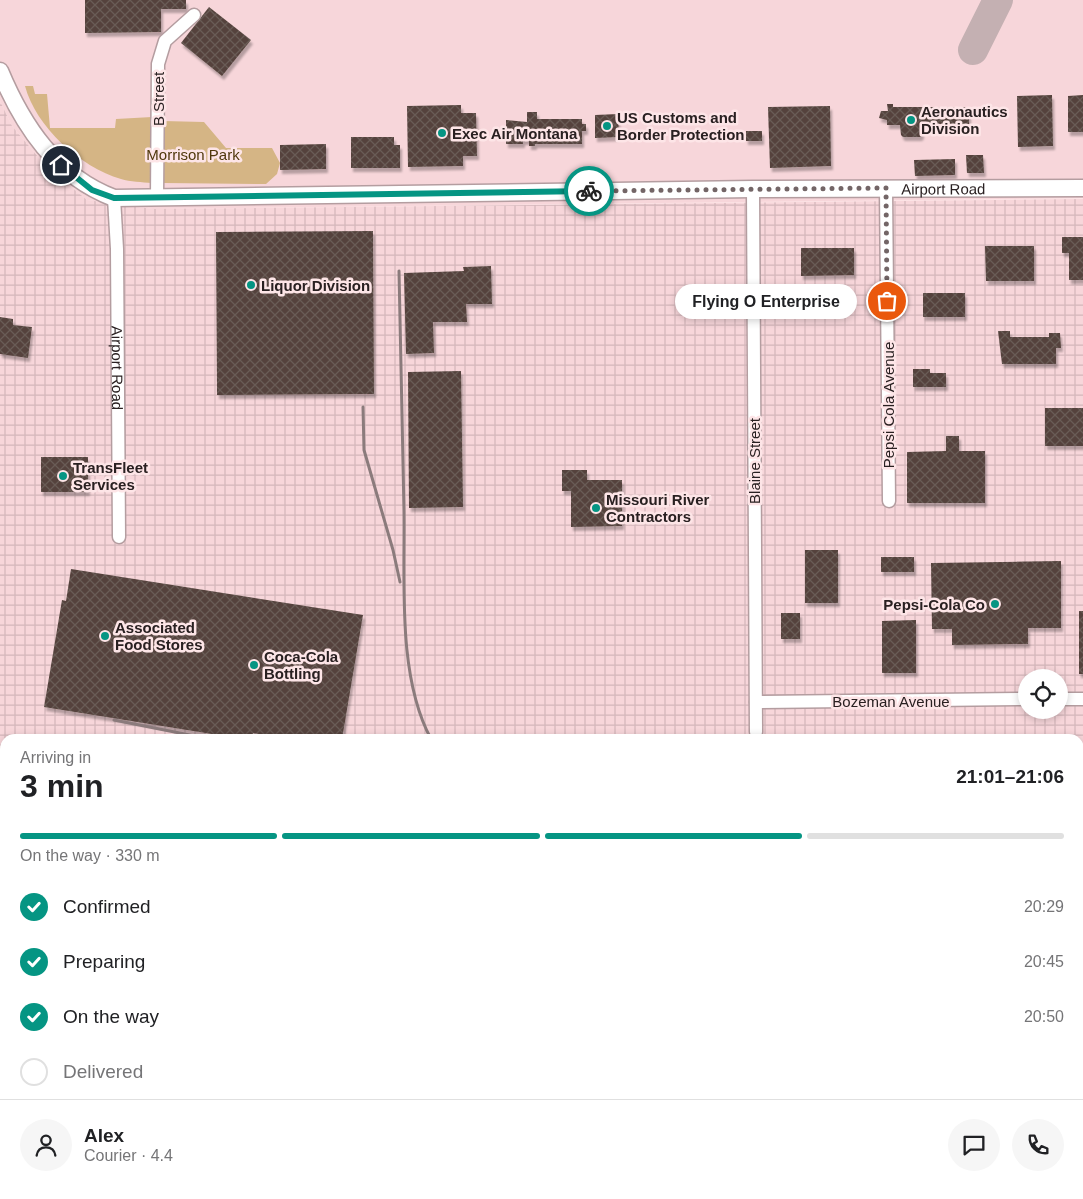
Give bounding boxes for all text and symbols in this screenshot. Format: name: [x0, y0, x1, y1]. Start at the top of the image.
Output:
street label: B Street: [150, 71, 167, 126]
place label: Aeronautics Division: [921, 103, 1008, 137]
place label: US Customs and Border Protection: [617, 109, 745, 143]
marker: Aeronautics Division: [905, 114, 917, 126]
marker: US Customs and Border Protection: [601, 120, 613, 132]
place label: Exec Air Montana: [452, 125, 578, 142]
marker: Exec Air Montana: [436, 127, 448, 139]
pin: [40, 144, 82, 186]
park label: Morrison Park: [146, 146, 240, 163]
icon: home: [47, 151, 75, 179]
courier: [564, 166, 614, 216]
icon: bike: [575, 177, 603, 205]
street label: Airport Road: [901, 180, 985, 197]
place label: Liquor Division: [261, 277, 370, 294]
marker: Liquor Division: [245, 279, 257, 291]
pin: [866, 280, 908, 322]
callout: Flying O Enterprise: [674, 284, 857, 318]
icon: bag: [873, 287, 901, 315]
text: Flying O Enterprise: [692, 293, 840, 310]
street label: Airport Road: [109, 326, 127, 410]
street label: Pepsi Cola Avenue: [880, 342, 897, 468]
street label: Blaine Street: [746, 417, 763, 504]
place label: TransFleet Services: [73, 459, 148, 493]
marker: TransFleet Services: [57, 470, 69, 482]
place label: Missouri River Contractors: [606, 491, 710, 525]
marker: Missouri River Contractors: [590, 502, 602, 514]
place label: Pepsi-Cola Co: [883, 596, 985, 613]
marker: Pepsi-Cola Co: [989, 598, 1001, 610]
place label: Associated Food Stores: [115, 619, 203, 653]
marker: Associated Food Stores: [99, 630, 111, 642]
place label: Coca-Cola Bottling: [264, 648, 339, 682]
marker: Coca-Cola Bottling: [248, 659, 260, 671]
map controls: [1018, 669, 1068, 719]
button: locate: [1018, 669, 1068, 719]
street label: Bozeman Avenue: [832, 693, 950, 710]
text: Arriving in: [20, 749, 91, 766]
text: 21:01–21:06: [956, 766, 1064, 787]
text: 3 min: [20, 768, 104, 804]
text: On the way · 330 m: [20, 847, 160, 864]
icon: check: [20, 893, 48, 921]
text: Confirmed: [63, 896, 151, 917]
text: 20:29: [1024, 898, 1064, 915]
icon: check: [20, 948, 48, 976]
text: Preparing: [63, 951, 145, 972]
text: 20:45: [1024, 953, 1064, 970]
icon: check: [20, 1003, 48, 1031]
text: On the way: [63, 1006, 159, 1027]
text: 20:50: [1024, 1008, 1064, 1025]
text: Delivered: [63, 1061, 143, 1082]
button: person: [20, 1119, 72, 1171]
button: chat: [948, 1119, 1000, 1171]
button: phone: [1012, 1119, 1064, 1171]
text: Alex: [84, 1125, 124, 1146]
text: Courier · 4.4: [84, 1147, 173, 1164]

